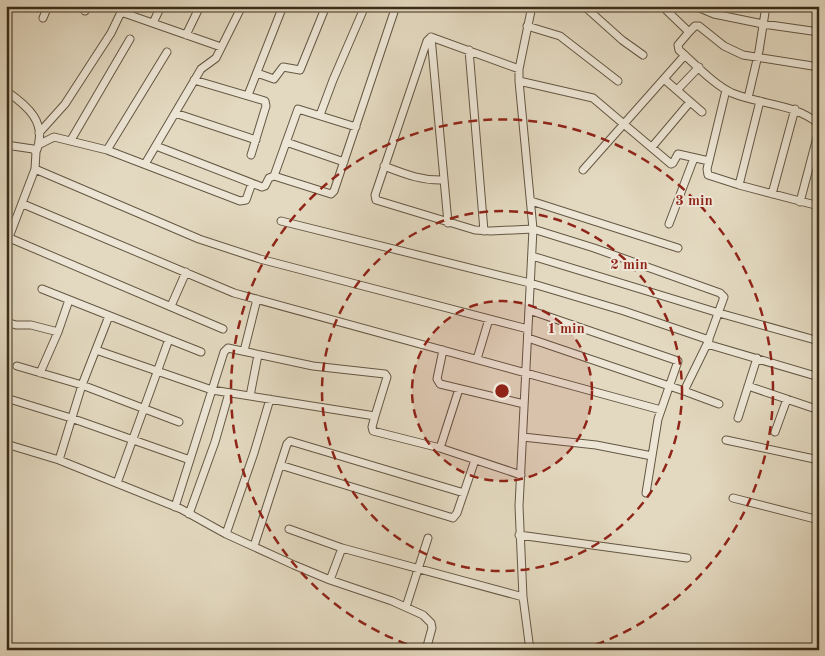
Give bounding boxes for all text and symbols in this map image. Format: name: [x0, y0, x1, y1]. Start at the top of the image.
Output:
text: 3 min: [675, 194, 713, 209]
text: 2 min: [610, 258, 648, 273]
text: 1 min: [547, 322, 585, 337]
centre of rings: [493, 382, 511, 400]

